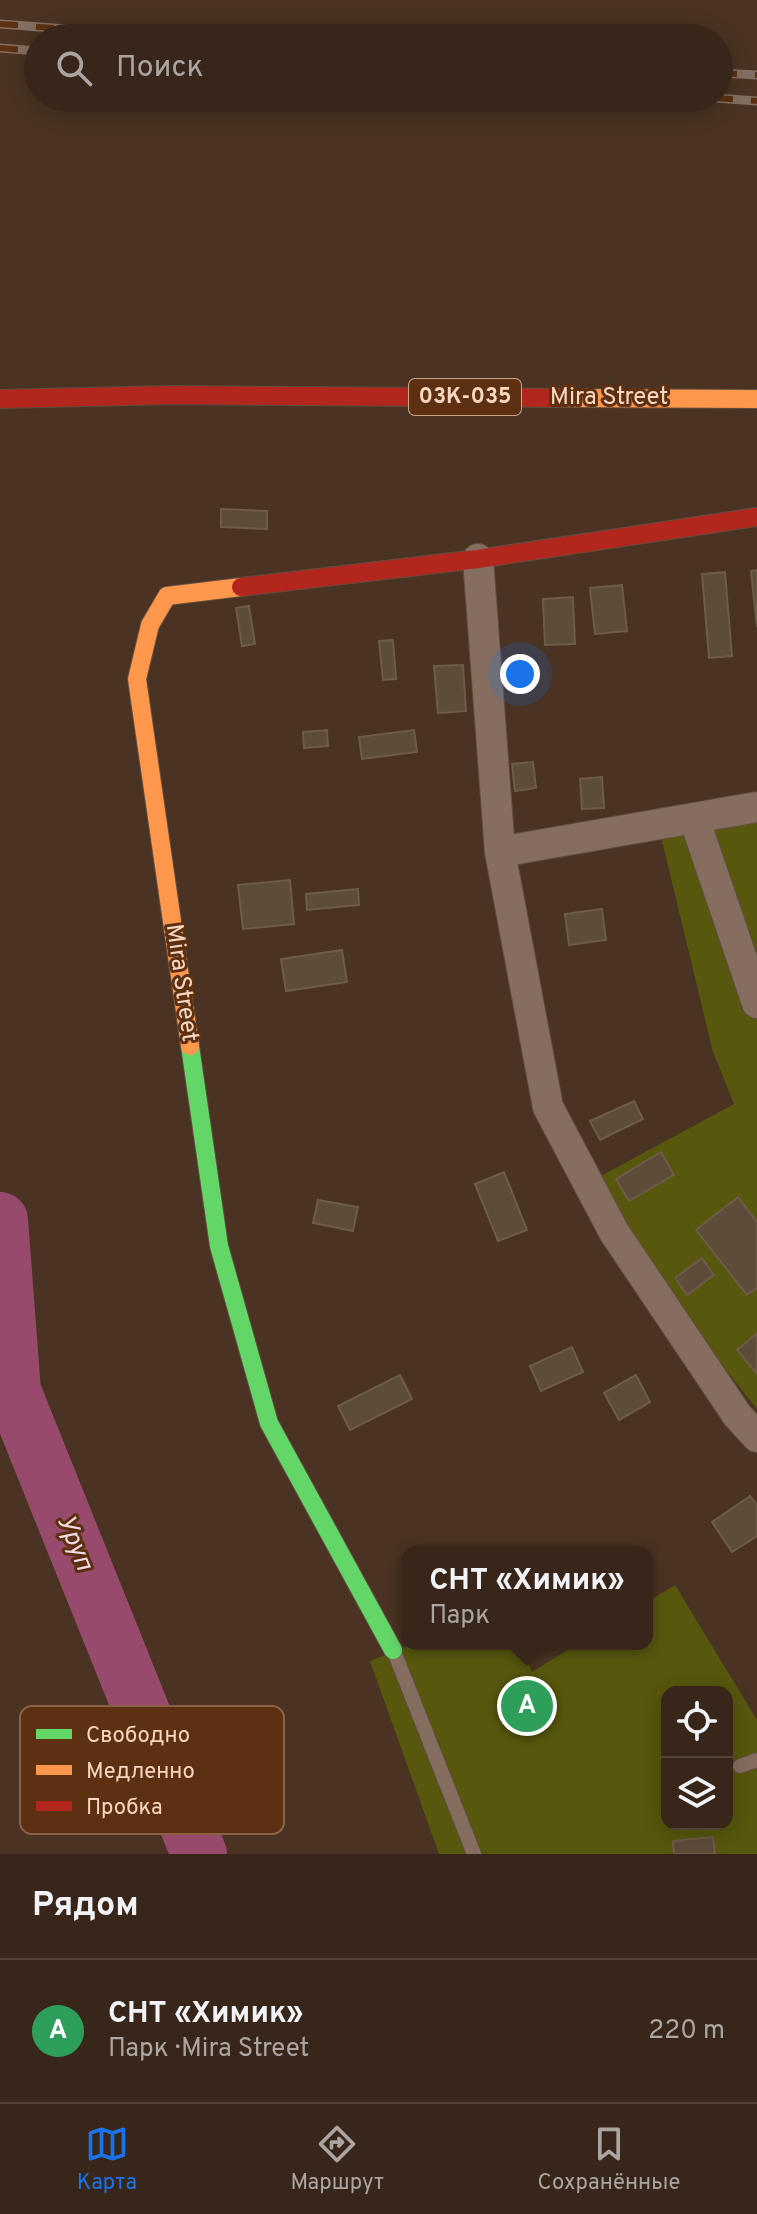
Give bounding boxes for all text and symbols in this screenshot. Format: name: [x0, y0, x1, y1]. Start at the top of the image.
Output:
search box: [24, 24, 733, 112]
icon: search: [52, 46, 96, 90]
text: Поиск: [116, 50, 204, 87]
road number: 03К-035: [409, 379, 521, 415]
street label: Mira Street: [550, 383, 668, 413]
your location: [500, 654, 540, 694]
street label: Mira Street: [158, 922, 204, 1044]
water label: Уруп: [48, 1510, 100, 1577]
popup: [401, 1546, 653, 1650]
text: СНТ «Химик»: [429, 1563, 625, 1600]
text: Парк: [429, 1600, 490, 1633]
pin: A: [501, 1676, 553, 1736]
map controls: [661, 1686, 733, 1830]
button: locate: [661, 1686, 733, 1758]
legend: [20, 1706, 284, 1834]
text: Свободно: [86, 1723, 190, 1750]
button: layers: [661, 1758, 733, 1830]
text: Медленно: [86, 1759, 195, 1786]
text: Пробка: [86, 1795, 163, 1822]
text: Рядом: [32, 1885, 139, 1928]
text: СНТ «Химик»: [108, 1996, 303, 2033]
text: A: [49, 2015, 67, 2048]
text: 220 m: [648, 2015, 725, 2048]
text: Парк · Mira Street: [108, 2033, 309, 2066]
tab: Карта: [77, 2122, 137, 2197]
tab: Маршрут: [290, 2122, 384, 2197]
tab: Сохранённые: [538, 2122, 680, 2197]

